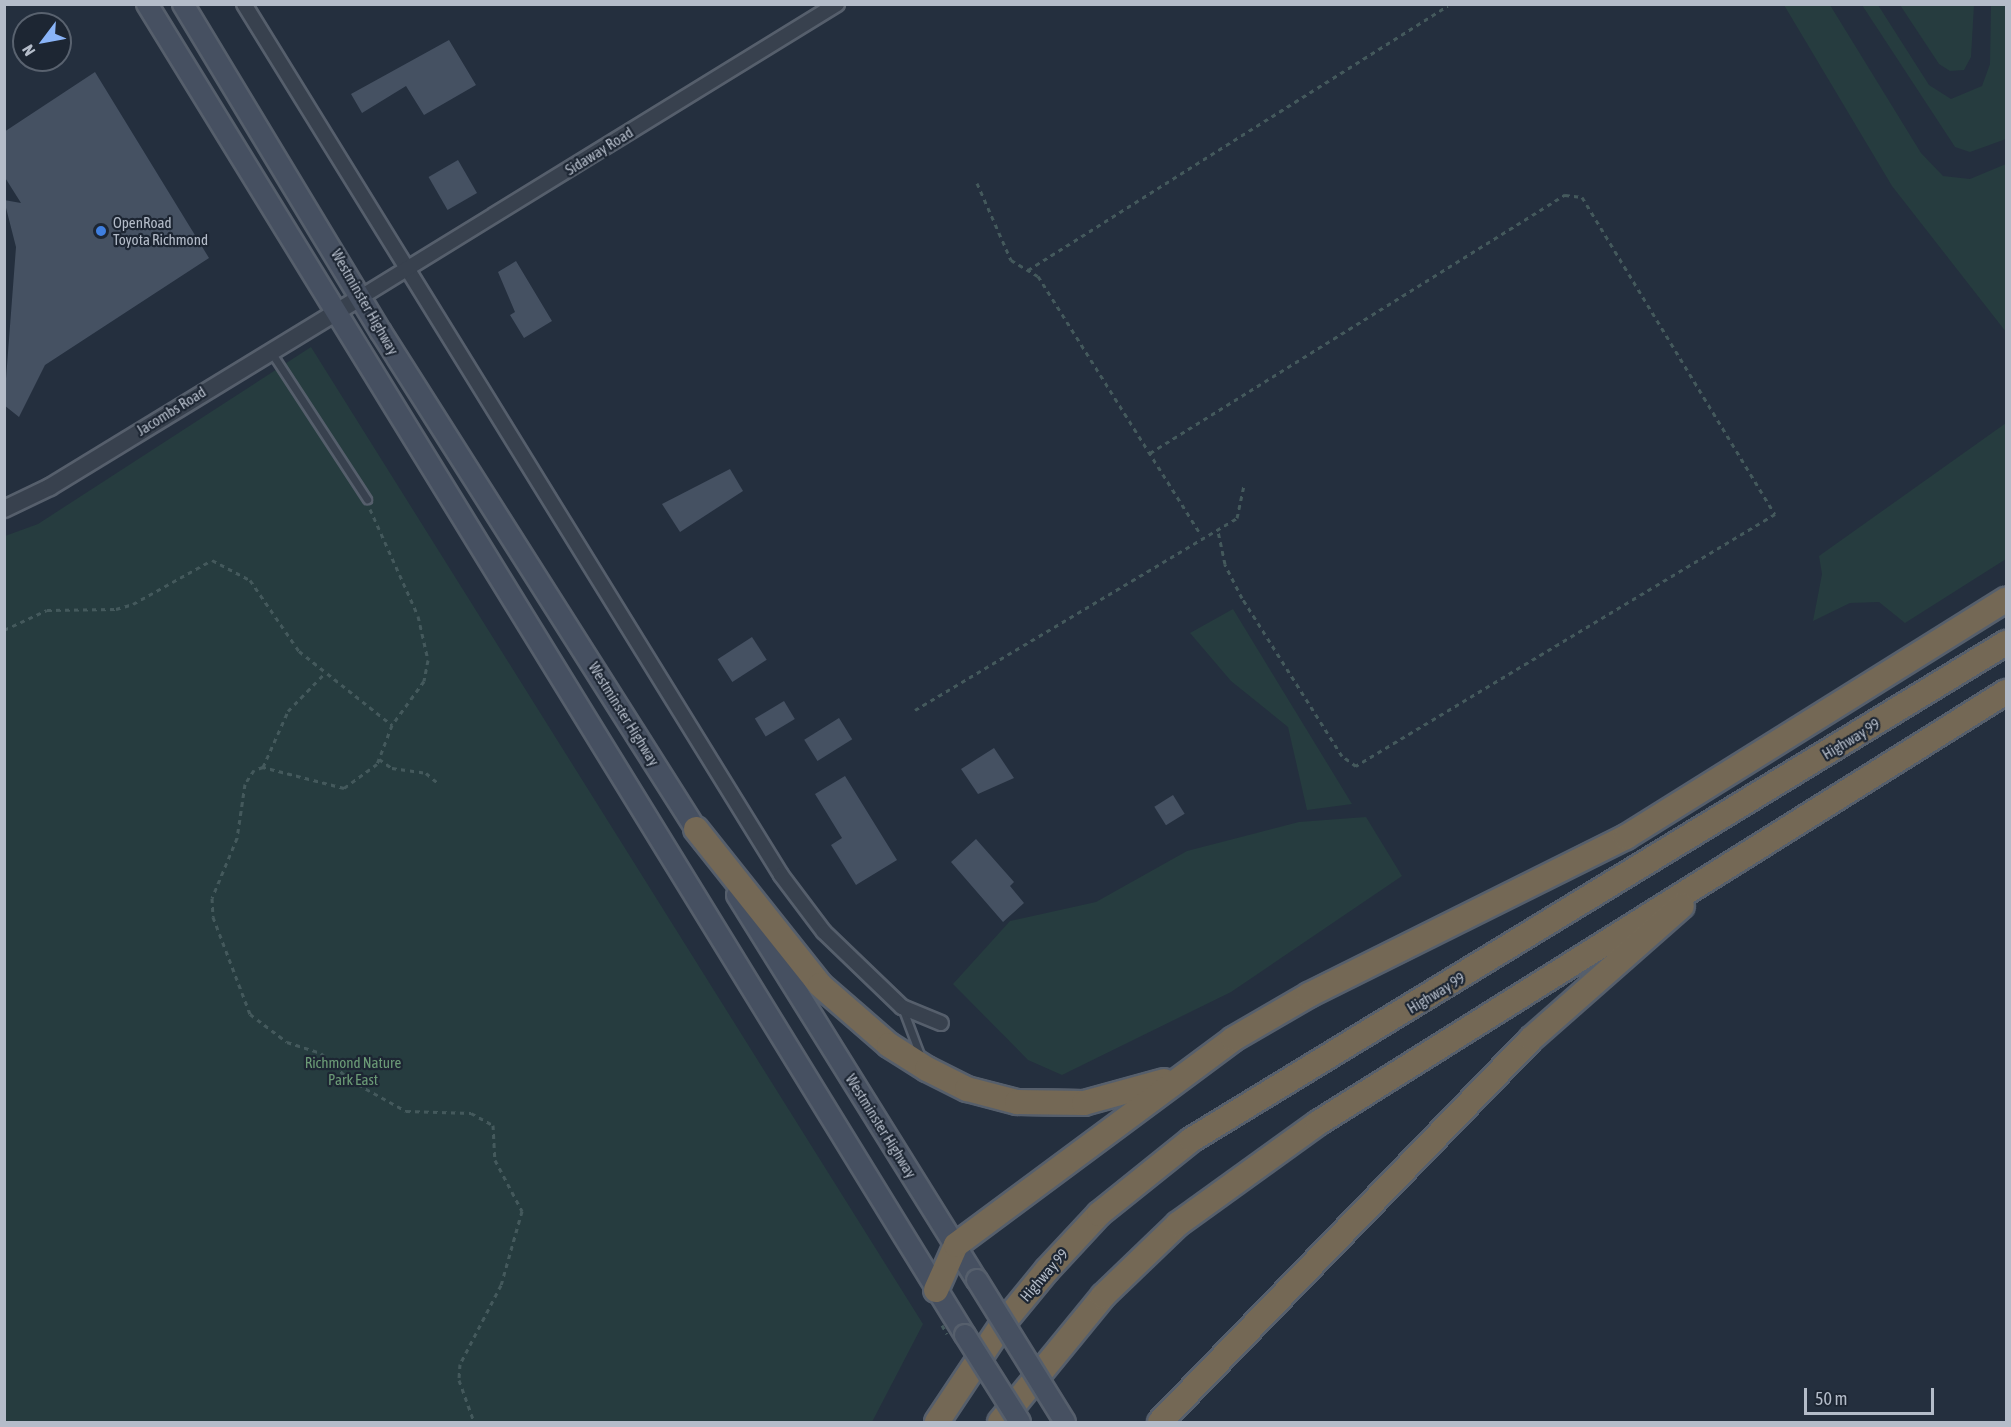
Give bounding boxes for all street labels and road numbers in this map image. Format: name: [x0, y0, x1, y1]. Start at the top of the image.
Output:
street label: Sidaway Road: [562, 123, 636, 179]
street label: Westminster Highway: [327, 246, 403, 358]
street label: Jacombs Road: [133, 383, 209, 439]
street label: Westminster Highway: [585, 659, 663, 769]
street label: Highway 99: [1819, 715, 1883, 763]
street label: Highway 99: [1404, 969, 1468, 1017]
street label: Westminster Highway: [842, 1071, 920, 1181]
street label: Highway 99: [1016, 1245, 1072, 1305]

